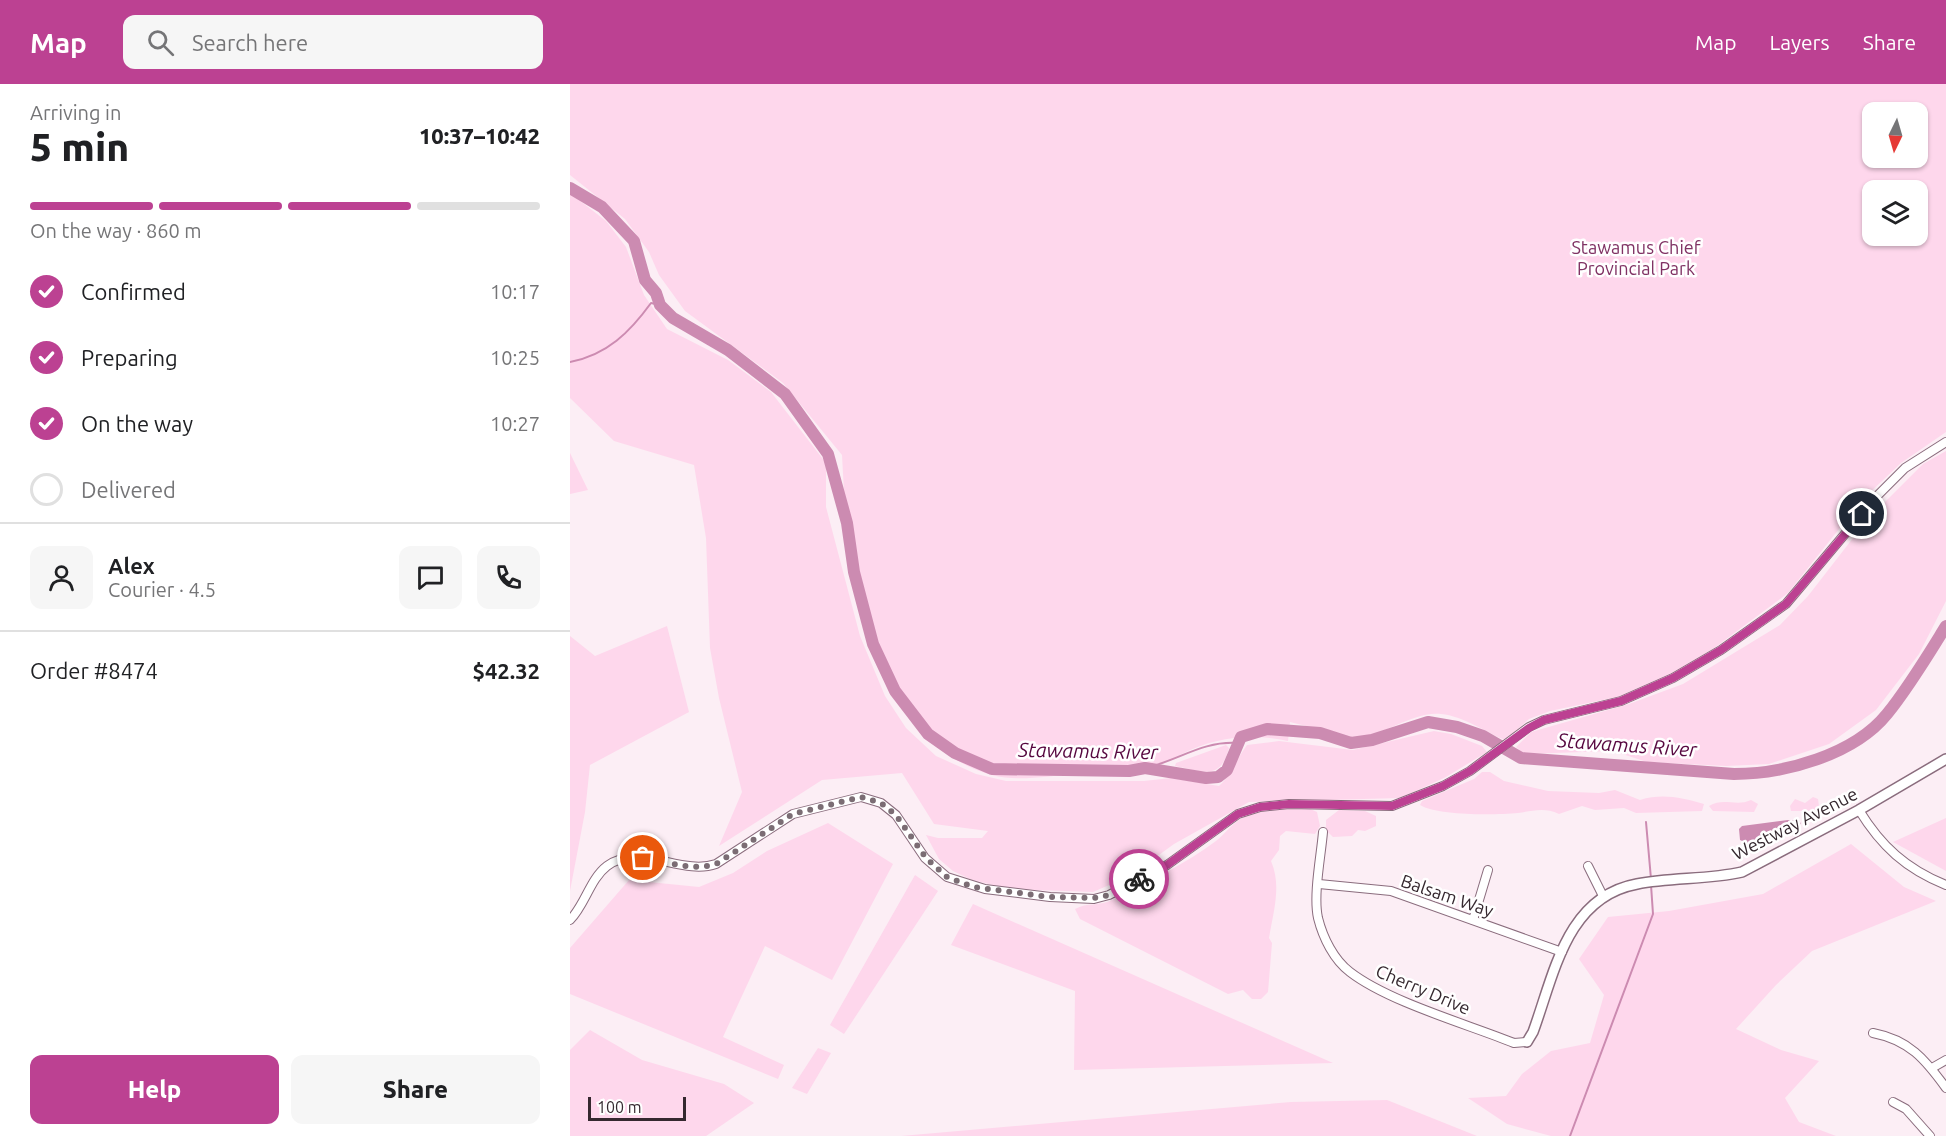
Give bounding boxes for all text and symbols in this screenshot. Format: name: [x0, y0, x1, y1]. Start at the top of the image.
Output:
search box: [123, 15, 543, 69]
icon: search: [144, 26, 177, 59]
text: Map: [30, 27, 87, 58]
text: Search here: [192, 30, 308, 55]
text: Map: [1695, 30, 1736, 54]
text: Layers: [1769, 30, 1830, 54]
text: Share: [1863, 30, 1916, 54]
text: Arriving in: [30, 101, 121, 124]
north arrow: [1862, 102, 1928, 168]
map controls: [1862, 102, 1928, 246]
text: 10:37–10:42: [419, 123, 540, 148]
text: 5 min: [30, 125, 129, 168]
button: layers: [1862, 180, 1928, 246]
text: On the way · 860 m: [30, 219, 202, 242]
park label: Stawamus Chief Provincial Park: [1571, 237, 1701, 278]
icon: check: [30, 275, 63, 308]
text: Confirmed: [81, 279, 186, 304]
text: 10:17: [490, 280, 540, 303]
icon: check: [30, 341, 63, 374]
text: Preparing: [81, 345, 178, 370]
text: 10:25: [490, 346, 540, 369]
icon: check: [30, 407, 63, 440]
text: On the way: [81, 411, 193, 436]
text: 10:27: [490, 412, 540, 435]
text: Delivered: [81, 477, 176, 502]
pin: [1836, 488, 1887, 539]
icon: home: [1845, 497, 1878, 530]
button: person: [30, 546, 93, 609]
button: chat: [399, 546, 462, 609]
button: phone: [477, 546, 540, 609]
text: Alex: [108, 553, 155, 578]
text: Courier · 4.5: [108, 578, 216, 601]
text: Order #8474: [30, 658, 158, 683]
text: $42.32: [473, 658, 540, 683]
water label: Stawamus River: [1555, 728, 1699, 761]
water label: Stawamus River: [1017, 738, 1160, 763]
street label: Westway Avenue: [1729, 783, 1860, 863]
pin: [617, 832, 668, 883]
icon: bag: [626, 841, 659, 874]
courier: [1109, 849, 1169, 909]
icon: bike: [1123, 863, 1156, 896]
street label: Balsam Way: [1399, 870, 1496, 920]
street label: Cherry Drive: [1373, 960, 1474, 1018]
button: Help: [30, 1055, 279, 1124]
button: Share: [291, 1055, 540, 1124]
scale bar: [588, 1094, 686, 1122]
text: 100 m: [597, 1098, 642, 1116]

